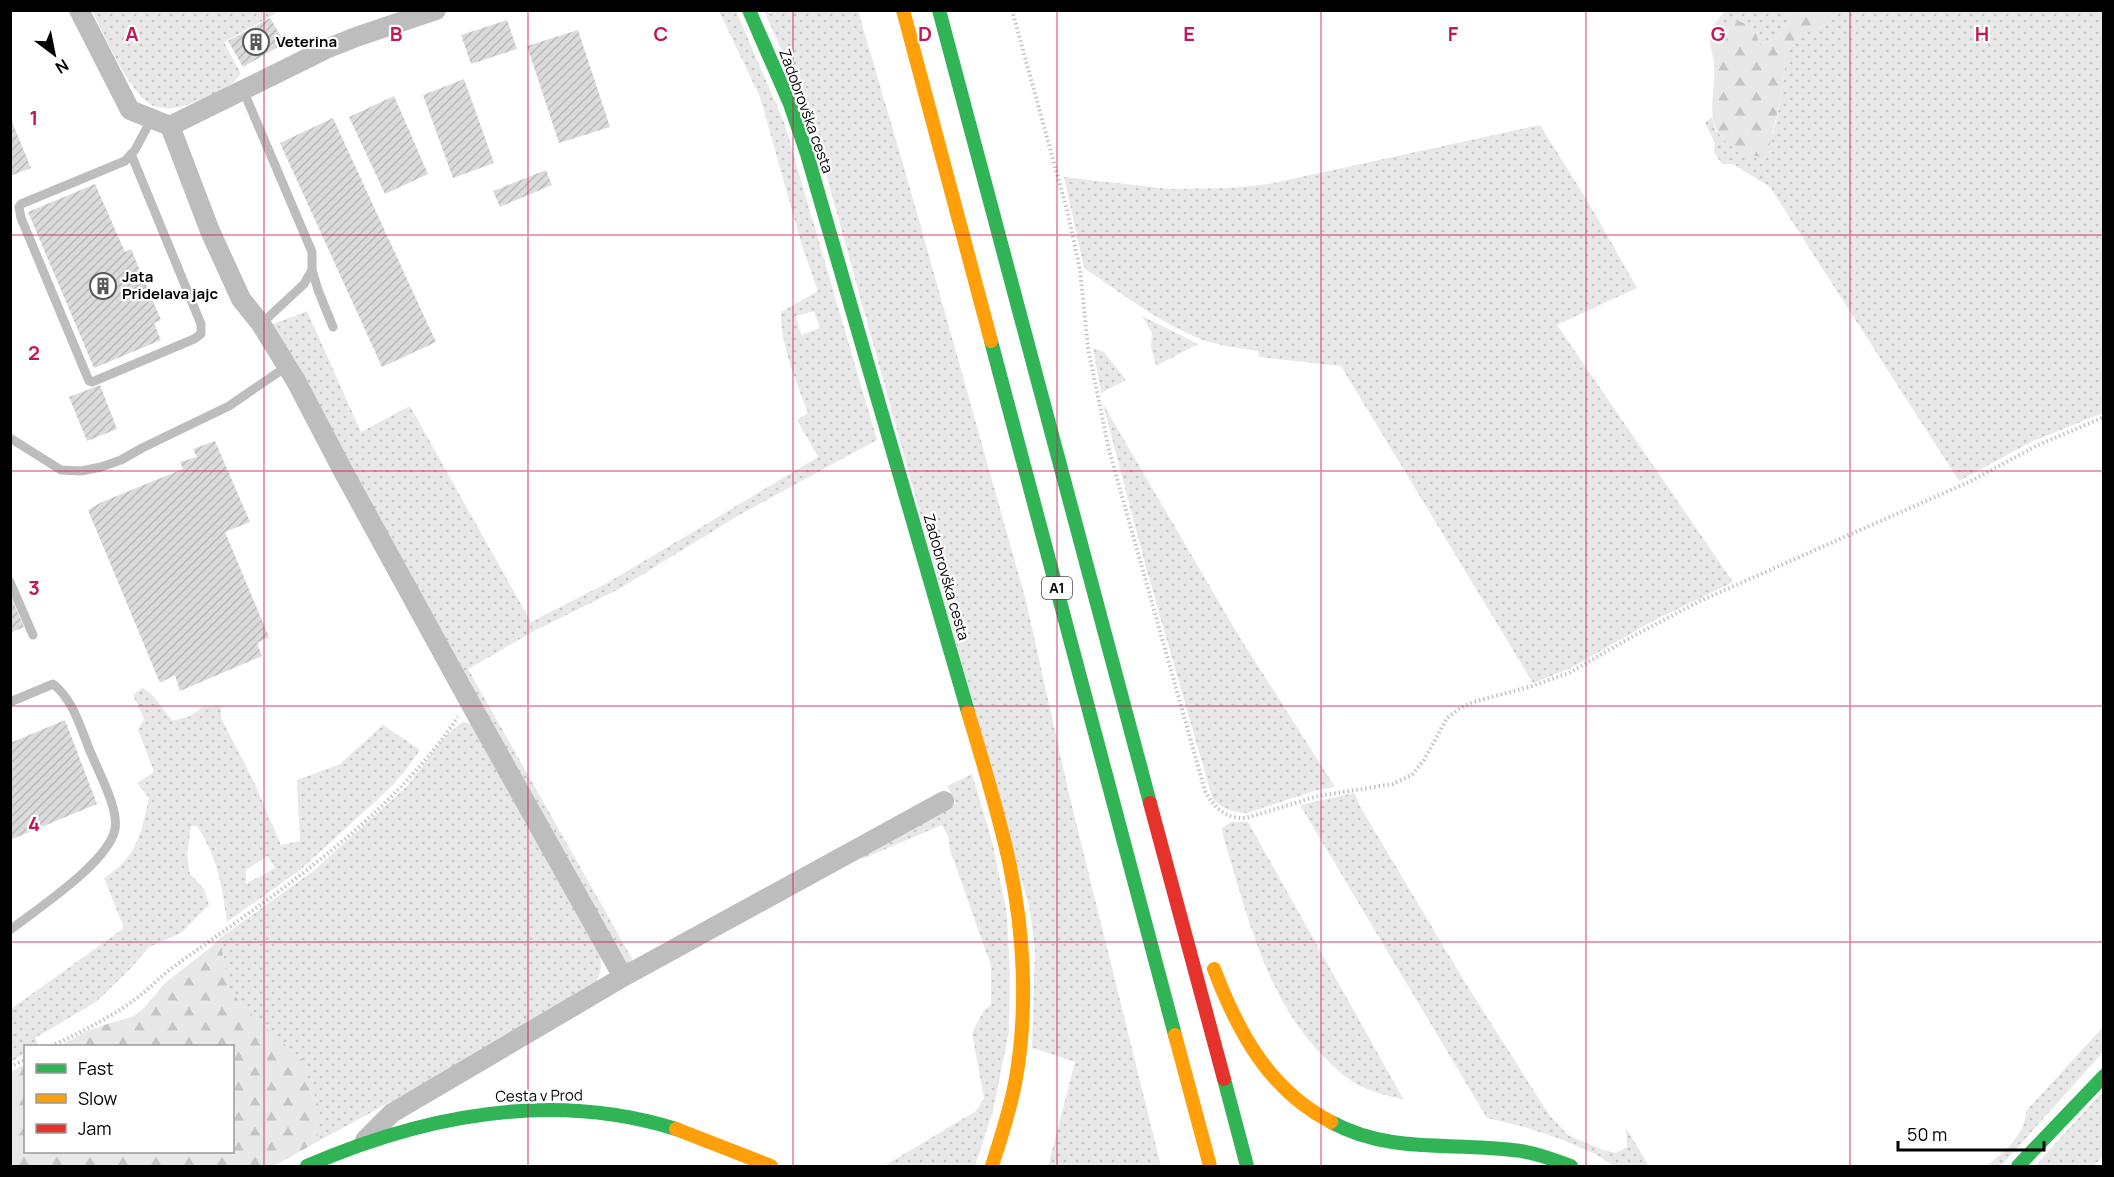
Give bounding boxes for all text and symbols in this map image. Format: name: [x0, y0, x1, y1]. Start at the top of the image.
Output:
text: A: [125, 20, 139, 47]
text: B: [390, 20, 403, 47]
text: C: [654, 20, 668, 47]
text: D: [918, 20, 932, 47]
text: E: [1183, 20, 1195, 47]
text: F: [1448, 20, 1459, 47]
text: G: [1711, 20, 1726, 47]
text: H: [1975, 20, 1989, 47]
north arrow: [24, 24, 84, 84]
building icon: Veterina: [241, 27, 271, 57]
place label: Veterina: [276, 31, 337, 52]
street label: Zadobrovška cesta: [774, 46, 839, 176]
text: N: [51, 54, 73, 79]
text: 1: [30, 104, 38, 131]
place label: Jata Pridelava jajc: [122, 266, 218, 304]
building icon: Jata Pridelava jajc: [88, 271, 118, 301]
text: 2: [28, 339, 40, 366]
street label: Zadobrovška cesta: [918, 511, 975, 643]
text: 3: [28, 574, 40, 601]
road number: A1: [1042, 577, 1072, 599]
text: 4: [28, 810, 40, 837]
legend: [24, 1045, 234, 1153]
text: Fast: [78, 1056, 113, 1080]
street label: Cesta v Prod: [495, 1084, 583, 1107]
text: Slow: [78, 1086, 118, 1110]
scale bar: [1898, 1114, 2044, 1152]
text: Jam: [78, 1116, 112, 1140]
text: 50 m: [1907, 1122, 1947, 1146]

